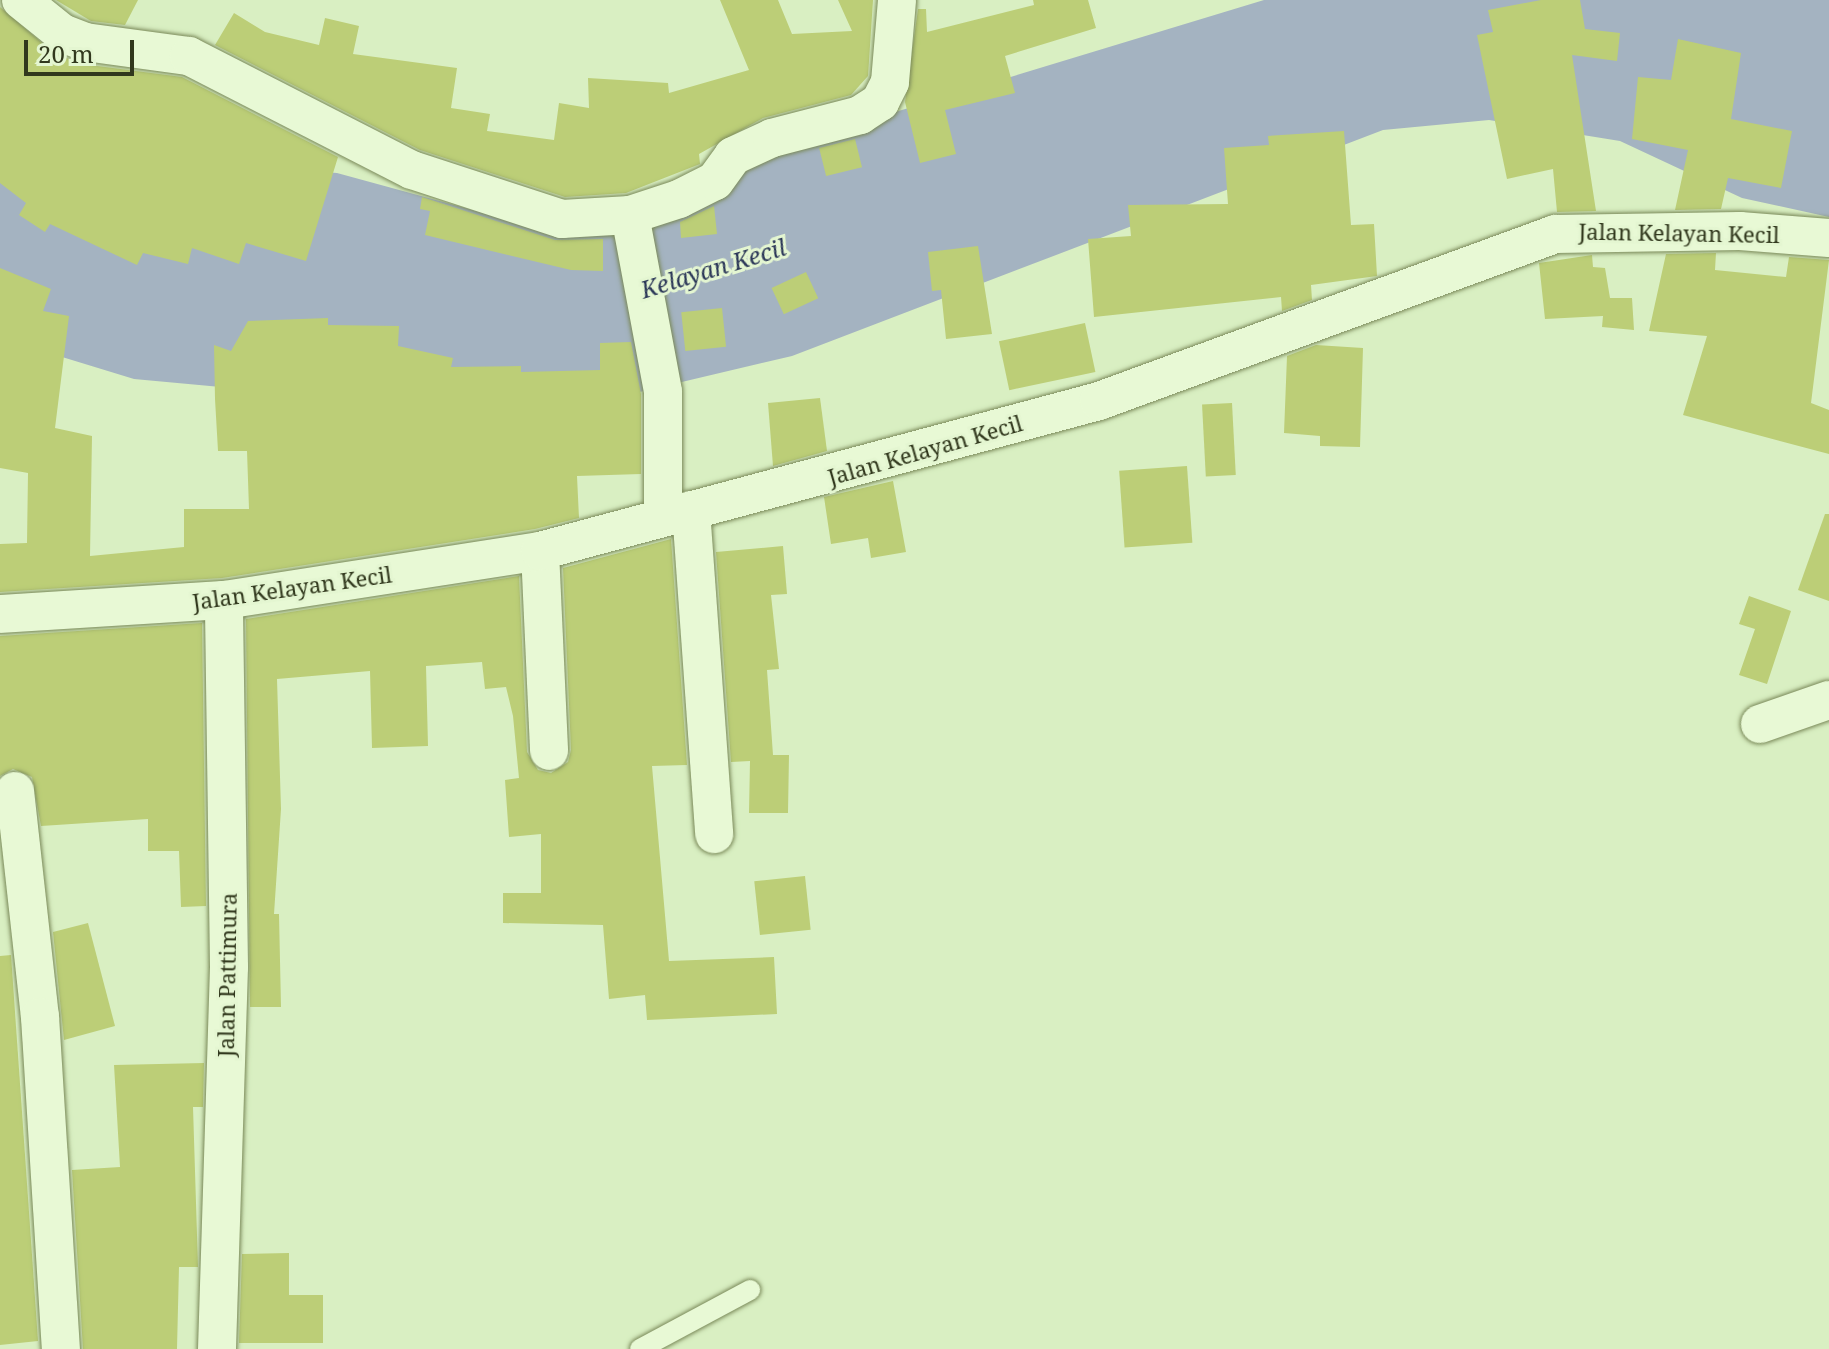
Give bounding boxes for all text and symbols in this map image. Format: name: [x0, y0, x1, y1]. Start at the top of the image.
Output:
scale bar: [28, 24, 138, 74]
text: 20 m: [38, 37, 94, 70]
street label: Jalan Kelayan Kecil: [1578, 218, 1780, 248]
water label: Kelayan Kecil: [637, 232, 789, 304]
street label: Jalan Kelayan Kecil: [825, 410, 1025, 490]
street label: Jalan Kelayan Kecil: [191, 561, 393, 615]
street label: Jalan Pattimura: [212, 892, 242, 1058]

